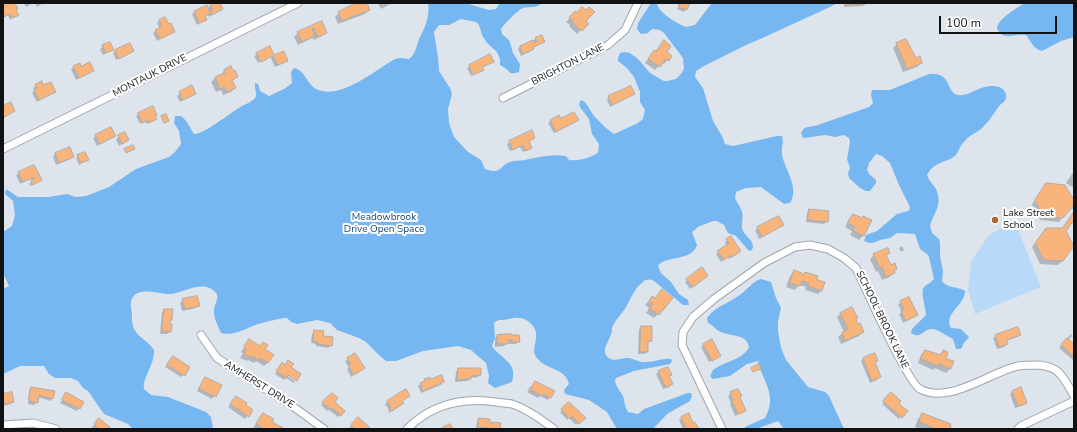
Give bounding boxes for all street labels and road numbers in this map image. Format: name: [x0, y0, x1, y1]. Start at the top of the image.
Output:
street label: BRIGHTON LANE: [530, 42, 606, 88]
street label: MONTAUK DRIVE: [111, 52, 189, 100]
street label: SCHOOL BROOK LANE: [853, 269, 911, 371]
street label: AMHERST DRIVE: [222, 359, 296, 411]

